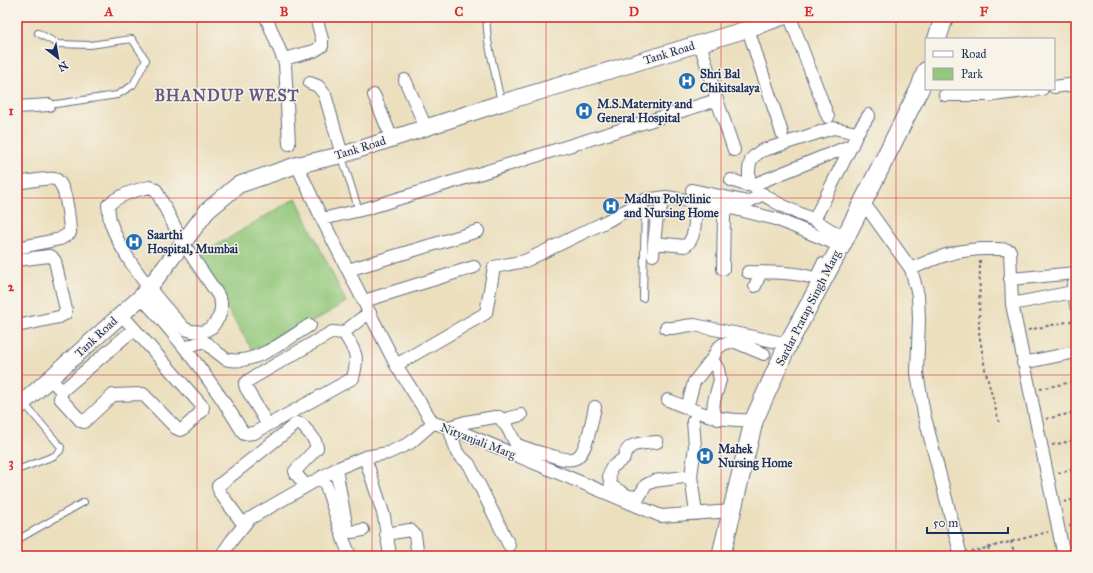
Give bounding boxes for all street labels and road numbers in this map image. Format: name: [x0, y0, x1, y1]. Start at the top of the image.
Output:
street label: Tank Road: [642, 39, 696, 67]
street label: Tank Road: [333, 134, 387, 162]
street label: Sardar Pratap Singh Marg: [773, 247, 844, 369]
street label: Tank Road: [72, 314, 120, 360]
street label: Nityanjali Marg: [438, 420, 518, 463]

